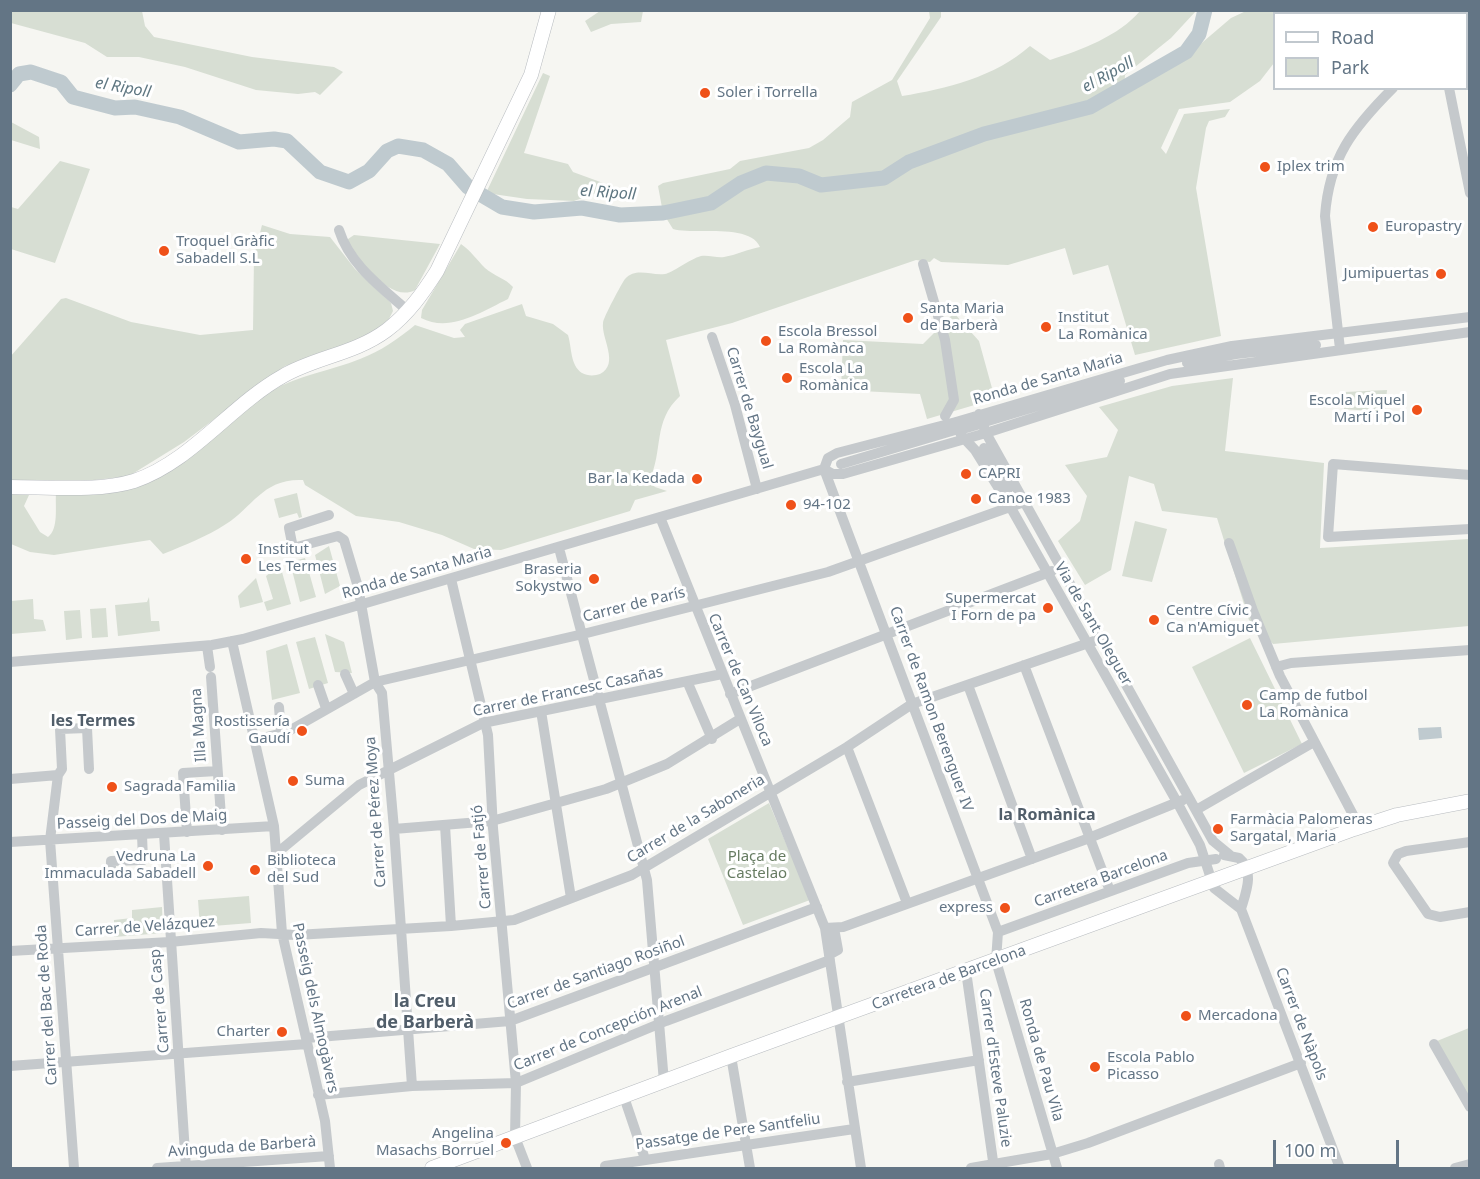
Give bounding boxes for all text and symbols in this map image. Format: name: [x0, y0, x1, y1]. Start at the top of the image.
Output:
legend: [1273, 12, 1468, 90]
text: Road: [1331, 25, 1374, 49]
water label: el Ripoll: [1079, 53, 1137, 97]
text: Park: [1331, 55, 1369, 79]
water label: el Ripoll: [94, 74, 152, 102]
place label: Soler i Torrella: [717, 84, 818, 102]
marker: Soler i Torrella: [698, 86, 712, 100]
place label: Iplex trim: [1277, 158, 1345, 176]
marker: Iplex trim: [1258, 160, 1272, 174]
water label: el Ripoll: [579, 181, 637, 205]
place label: Europastry: [1385, 218, 1462, 236]
marker: Europastry: [1366, 220, 1380, 234]
place label: Troquel Gràfic Sabadell S.L: [176, 233, 275, 268]
marker: Troquel Gràfic Sabadell S.L: [157, 244, 171, 258]
place label: Jumipuertas: [1344, 265, 1429, 283]
marker: Jumipuertas: [1434, 267, 1448, 281]
place label: Santa Maria de Barberà: [920, 300, 1004, 335]
place label: Institut La Romànica: [1058, 309, 1148, 344]
marker: Santa Maria de Barberà: [901, 311, 915, 325]
marker: Institut La Romànica: [1039, 320, 1053, 334]
place label: Escola Bressol La Romànca: [778, 323, 877, 358]
marker: Escola Bressol La Romànca: [759, 334, 773, 348]
street label: Carrer de Baygual: [722, 345, 776, 471]
street label: Ronda de Santa Maria: [971, 349, 1125, 409]
place label: Escola La Romànica: [799, 360, 869, 395]
marker: Escola La Romànica: [780, 371, 794, 385]
place label: Escola Miquel Martí i Pol: [1309, 392, 1405, 427]
marker: Escola Miquel Martí i Pol: [1410, 403, 1424, 417]
place label: CAPRI: [978, 465, 1021, 483]
marker: CAPRI: [959, 467, 973, 481]
place label: Bar la Kedada: [588, 470, 685, 488]
marker: Bar la Kedada: [690, 472, 704, 486]
place label: Canoe 1983: [988, 490, 1071, 508]
marker: Canoe 1983: [969, 492, 983, 506]
place label: 94-102: [803, 496, 851, 514]
marker: 94-102: [784, 498, 798, 512]
place label: Institut Les Termes: [258, 541, 337, 576]
street label: Ronda de Santa Maria: [340, 543, 494, 603]
marker: Institut Les Termes: [239, 552, 253, 566]
street label: Via de Sant Oleguer: [1050, 559, 1136, 689]
place label: Braseria Sokystwo: [516, 561, 582, 596]
marker: Braseria Sokystwo: [587, 572, 601, 586]
street label: Carrer de París: [581, 584, 687, 626]
place label: Supermercat I Forn de pa: [945, 590, 1036, 625]
marker: Supermercat I Forn de pa: [1041, 601, 1055, 615]
place label: Centre Cívic Ca n'Amiguet: [1166, 602, 1259, 637]
street label: Carrer de Ramon Berenguer IV: [885, 604, 977, 814]
street label: Carrer de Can Viloca: [704, 611, 776, 749]
marker: Centre Cívic Ca n'Amiguet: [1147, 613, 1161, 627]
street label: Carrer de Francesc Casañas: [471, 663, 665, 721]
street label: Illa Magna: [187, 687, 211, 763]
place label: Camp de futbol La Romànica: [1259, 687, 1368, 722]
marker: Camp de futbol La Romànica: [1240, 698, 1254, 712]
district label: les Termes: [51, 711, 135, 731]
place label: Rostissería Gaudí: [214, 713, 290, 748]
marker: Rostissería Gaudí: [295, 724, 309, 738]
street label: Carrer de Pérez Moya: [362, 736, 390, 888]
street label: Carrer de la Saboneria: [624, 771, 768, 867]
place label: Suma: [305, 772, 345, 790]
marker: Suma: [286, 774, 300, 788]
place label: Sagrada Familia: [124, 778, 236, 796]
marker: Sagrada Familia: [105, 780, 119, 794]
street label: Carrer de Fatjó: [468, 804, 496, 910]
district label: la Romànica: [998, 805, 1096, 825]
street label: Passeig del Dos de Maig: [56, 807, 228, 833]
place label: Farmàcia Palomeras Sargatal, Maria: [1230, 811, 1373, 846]
marker: Farmàcia Palomeras Sargatal, Maria: [1211, 822, 1225, 836]
street label: Carretera Barcelona: [1032, 846, 1170, 912]
place label: Vedruna La Immaculada Sabadell: [44, 848, 196, 883]
park label: Plaça de Castelao: [727, 848, 787, 883]
place label: Biblioteca del Sud: [267, 852, 336, 887]
marker: Vedruna La Immaculada Sabadell: [201, 859, 215, 873]
marker: Biblioteca del Sud: [248, 863, 262, 877]
place label: express: [939, 899, 993, 917]
marker: express: [998, 901, 1012, 915]
street label: Carrer de Velázquez: [74, 913, 216, 941]
street label: Passeig dels Almogàvers: [288, 921, 342, 1095]
street label: Carrer del Bac de Roda: [32, 924, 62, 1086]
street label: Carrer de Santiago Rosiñol: [505, 932, 687, 1014]
street label: Carretera de Barcelona: [870, 942, 1028, 1014]
street label: Carrer de Casp: [146, 948, 174, 1054]
street label: Carrer de Nàpols: [1271, 965, 1331, 1083]
street label: Carrer de Concepción Arenal: [511, 983, 705, 1075]
street label: Carrer d'Esteve Paluzie: [975, 987, 1015, 1149]
district label: la Creu de Barberà: [376, 991, 474, 1034]
street label: Ronda de Pau Vila: [1015, 997, 1067, 1123]
place label: Mercadona: [1198, 1007, 1278, 1025]
marker: Mercadona: [1179, 1009, 1193, 1023]
place label: Charter: [217, 1023, 270, 1041]
marker: Charter: [275, 1025, 289, 1039]
place label: Escola Pablo Picasso: [1107, 1049, 1195, 1084]
marker: Escola Pablo Picasso: [1088, 1060, 1102, 1074]
street label: Passatge de Pere Santfeliu: [634, 1110, 822, 1154]
place label: Angelina Masachs Borruel: [376, 1125, 494, 1160]
scale bar: [1276, 1128, 1402, 1166]
street label: Avinguda de Barberà: [167, 1133, 317, 1161]
marker: Angelina Masachs Borruel: [499, 1136, 513, 1150]
text: 100 m: [1284, 1138, 1336, 1162]

